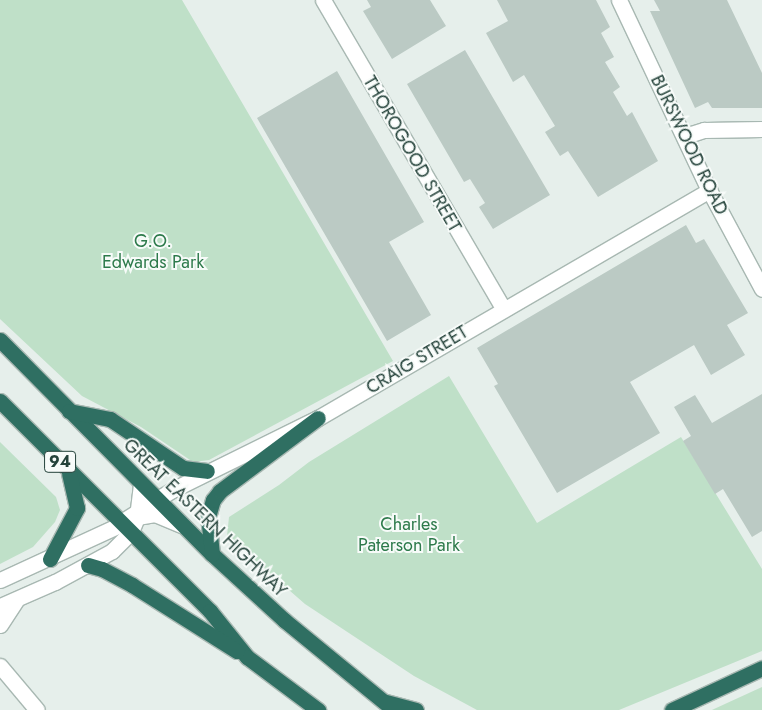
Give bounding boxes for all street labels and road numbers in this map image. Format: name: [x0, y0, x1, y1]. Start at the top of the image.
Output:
street label: THOROGOOD STREET: [359, 72, 465, 236]
street label: BURSWOOD ROAD: [646, 72, 732, 218]
street label: CRAIG STREET: [362, 321, 472, 399]
street label: GREAT EASTERN HIGHWAY: [119, 434, 291, 602]
road number: 94: [44, 448, 76, 476]

